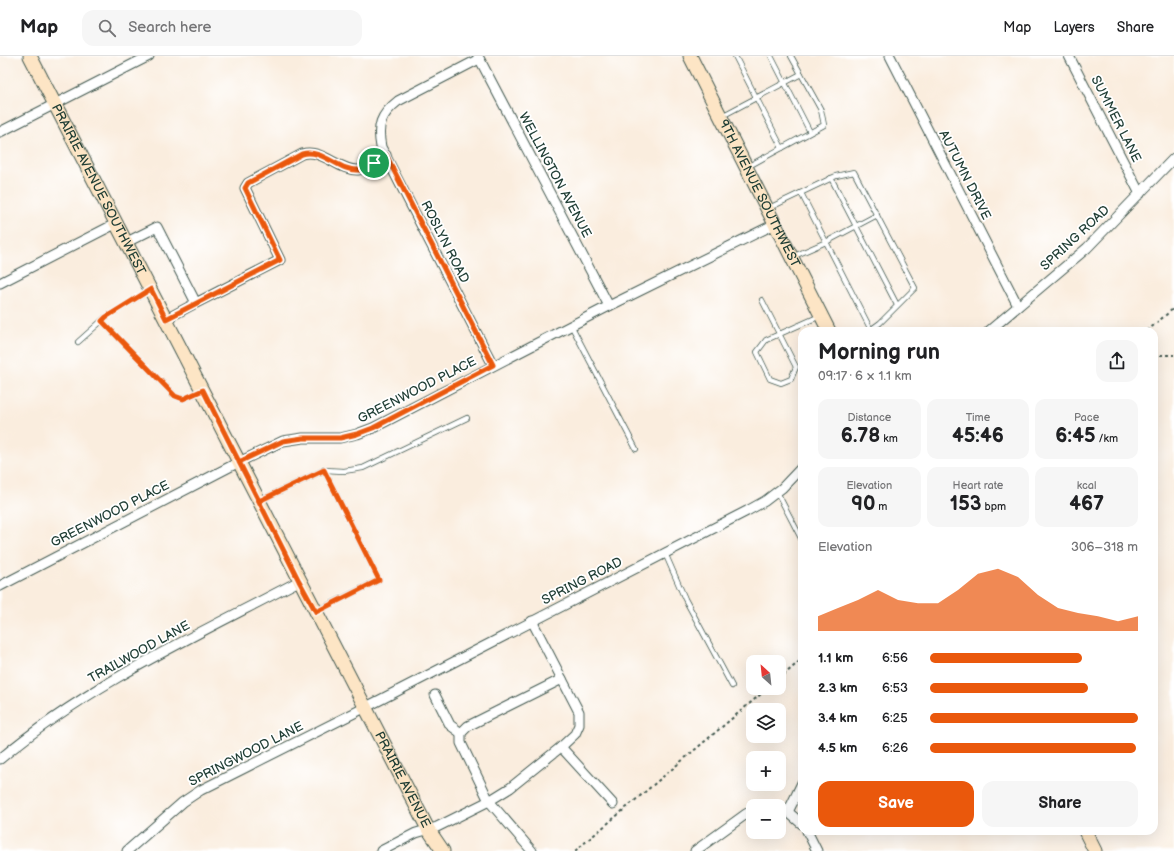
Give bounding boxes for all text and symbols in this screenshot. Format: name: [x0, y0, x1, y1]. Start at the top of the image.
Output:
search box: [82, 10, 362, 46]
text: Map: [20, 16, 58, 39]
icon: search: [96, 17, 118, 39]
text: Search here: [128, 18, 211, 37]
text: Map: [1003, 19, 1031, 36]
text: Layers: [1053, 19, 1095, 36]
text: Share: [1117, 19, 1154, 36]
street label: SUMMER LANE: [1087, 73, 1145, 165]
street label: PRAIRIE AVENUE SOUTHWEST: [48, 101, 149, 278]
street label: WELLINGTON AVENUE: [515, 109, 595, 241]
street label: 9TH AVENUE SOUTHWEST: [715, 117, 804, 270]
street label: AUTUMN DRIVE: [936, 128, 995, 223]
pin: [357, 146, 391, 180]
icon: arrive: [363, 152, 385, 174]
street label: ROSLYN ROAD: [417, 198, 473, 286]
street label: SPRING ROAD: [1037, 202, 1113, 274]
text: Morning run: [818, 339, 940, 366]
button: share: [1096, 340, 1138, 382]
street label: GREENWOOD PLACE: [355, 353, 479, 427]
text: 09:17 · 6 × 1.1 km: [818, 368, 912, 384]
text: Distance: [847, 411, 891, 424]
text: Time: [966, 411, 990, 424]
text: Pace: [1074, 411, 1099, 424]
text: 6.78: [841, 424, 880, 448]
text: 45:46: [952, 424, 1004, 448]
text: 6:45: [1055, 424, 1096, 448]
text: km: [880, 432, 898, 445]
text: /km: [1096, 432, 1118, 445]
street label: GREENWOOD PLACE: [48, 477, 172, 551]
text: Elevation: [846, 479, 892, 492]
text: Heart rate: [953, 479, 1003, 492]
text: kcal: [1077, 479, 1097, 492]
text: 90: [851, 492, 875, 516]
text: 153: [950, 492, 981, 516]
text: 467: [1069, 492, 1104, 516]
text: m: [875, 500, 887, 513]
text: bpm: [981, 500, 1006, 513]
text: Elevation: [818, 539, 872, 555]
text: 306–318 m: [1071, 539, 1138, 555]
street label: SPRING ROAD: [539, 554, 625, 608]
street label: TRAILWOOD LANE: [85, 617, 193, 687]
text: 1.1 km: [818, 650, 853, 666]
text: 6:56: [882, 650, 908, 666]
north arrow: [746, 655, 786, 695]
map controls: [746, 655, 786, 839]
text: 2.3 km: [818, 680, 858, 696]
text: 6:53: [882, 680, 908, 696]
button: layers: [746, 703, 786, 743]
text: 3.4 km: [818, 710, 858, 726]
text: 6:25: [882, 710, 908, 726]
street label: SPRINGWOOD LANE: [186, 718, 306, 790]
street label: PRAIRIE AVENUE: [371, 729, 434, 831]
text: 4.5 km: [818, 740, 857, 756]
text: 6:26: [882, 740, 908, 756]
button: +: [746, 751, 786, 791]
button: Save: [818, 781, 974, 827]
button: Share: [982, 781, 1138, 827]
button: −: [746, 799, 786, 839]

